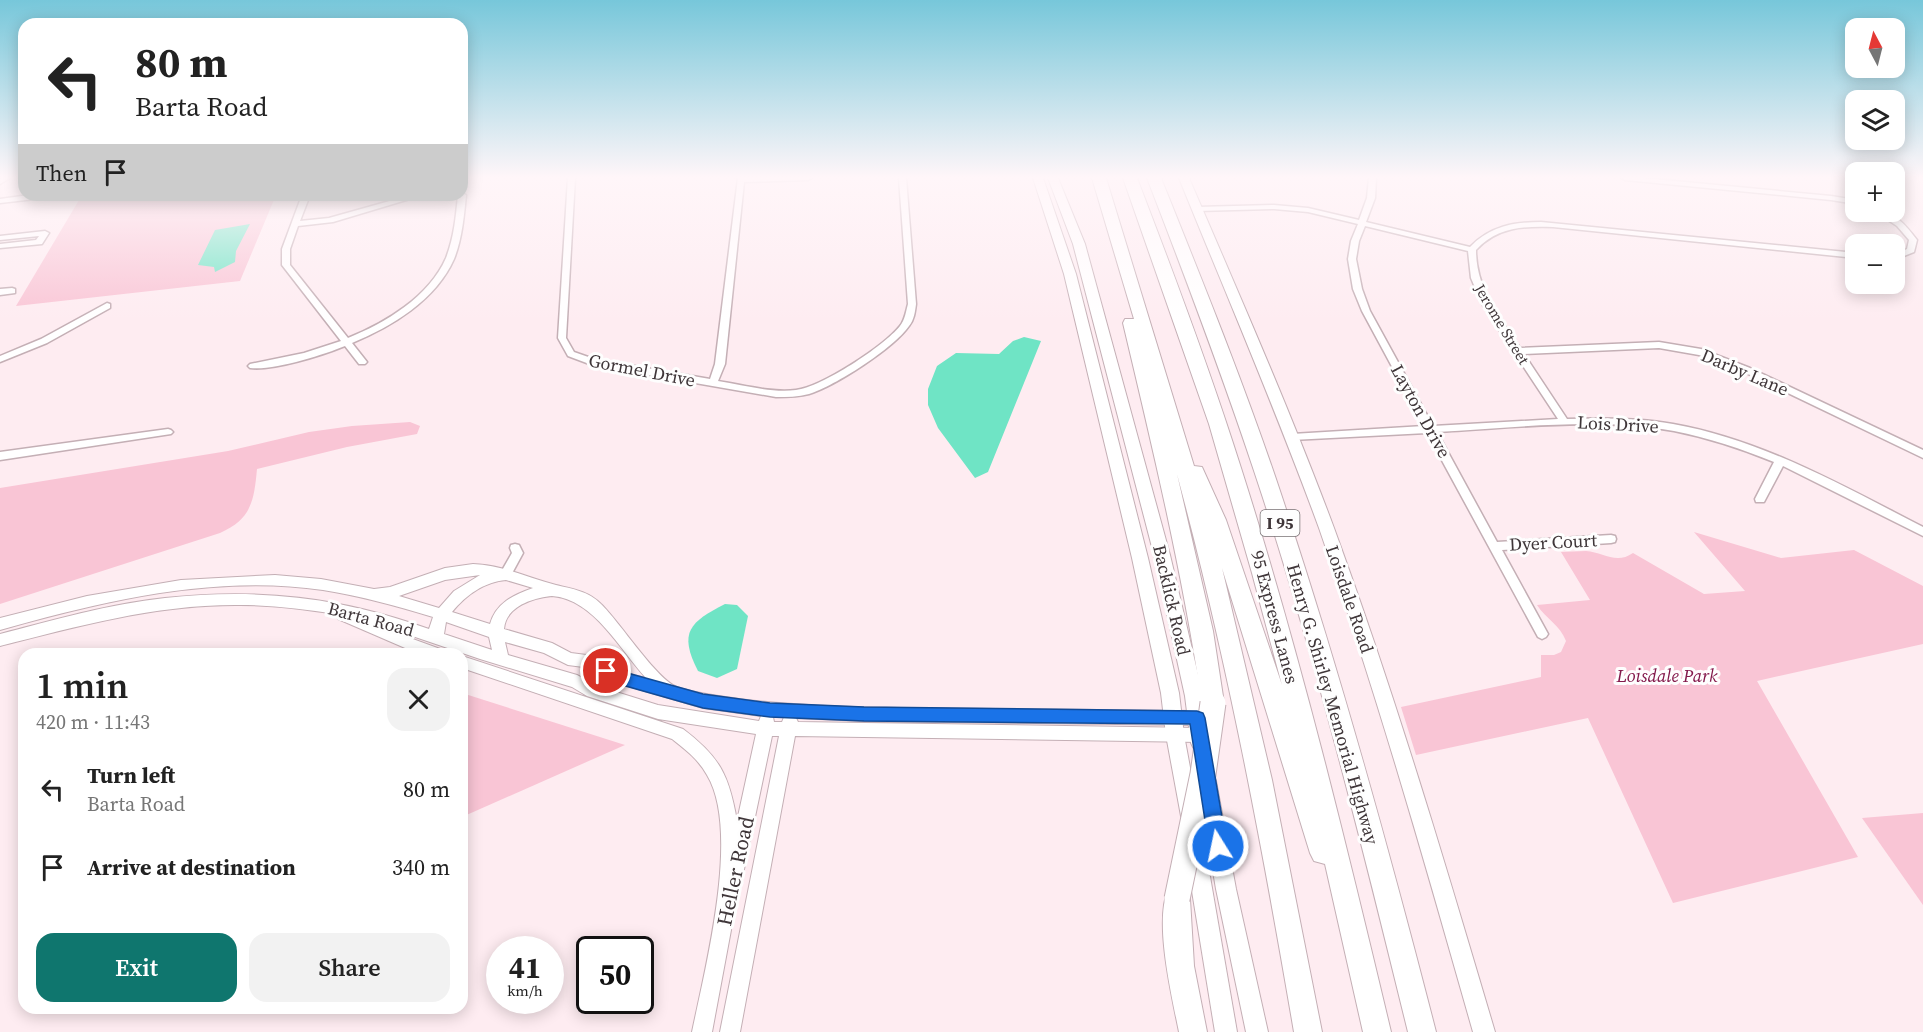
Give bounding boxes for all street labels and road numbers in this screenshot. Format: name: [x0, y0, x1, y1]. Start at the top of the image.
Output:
street label: Jerome Street: [1469, 279, 1534, 368]
street label: Darby Lane: [1697, 342, 1793, 402]
street label: Gormel Drive: [587, 347, 697, 393]
street label: Layton Drive: [1385, 360, 1457, 462]
street label: Lois Drive: [1577, 409, 1659, 439]
road number: I 95: [1260, 510, 1300, 536]
street label: Dyer Court: [1508, 527, 1598, 557]
street label: Backlick Road: [1147, 542, 1197, 658]
street label: Loisdale Road: [1320, 542, 1380, 656]
street label: 95 Express Lanes: [1245, 548, 1305, 686]
street label: Henry G. Shirley Memorial Highway: [1281, 561, 1385, 848]
street label: Barta Road: [325, 595, 417, 643]
street label: Heller Road: [709, 814, 761, 928]

